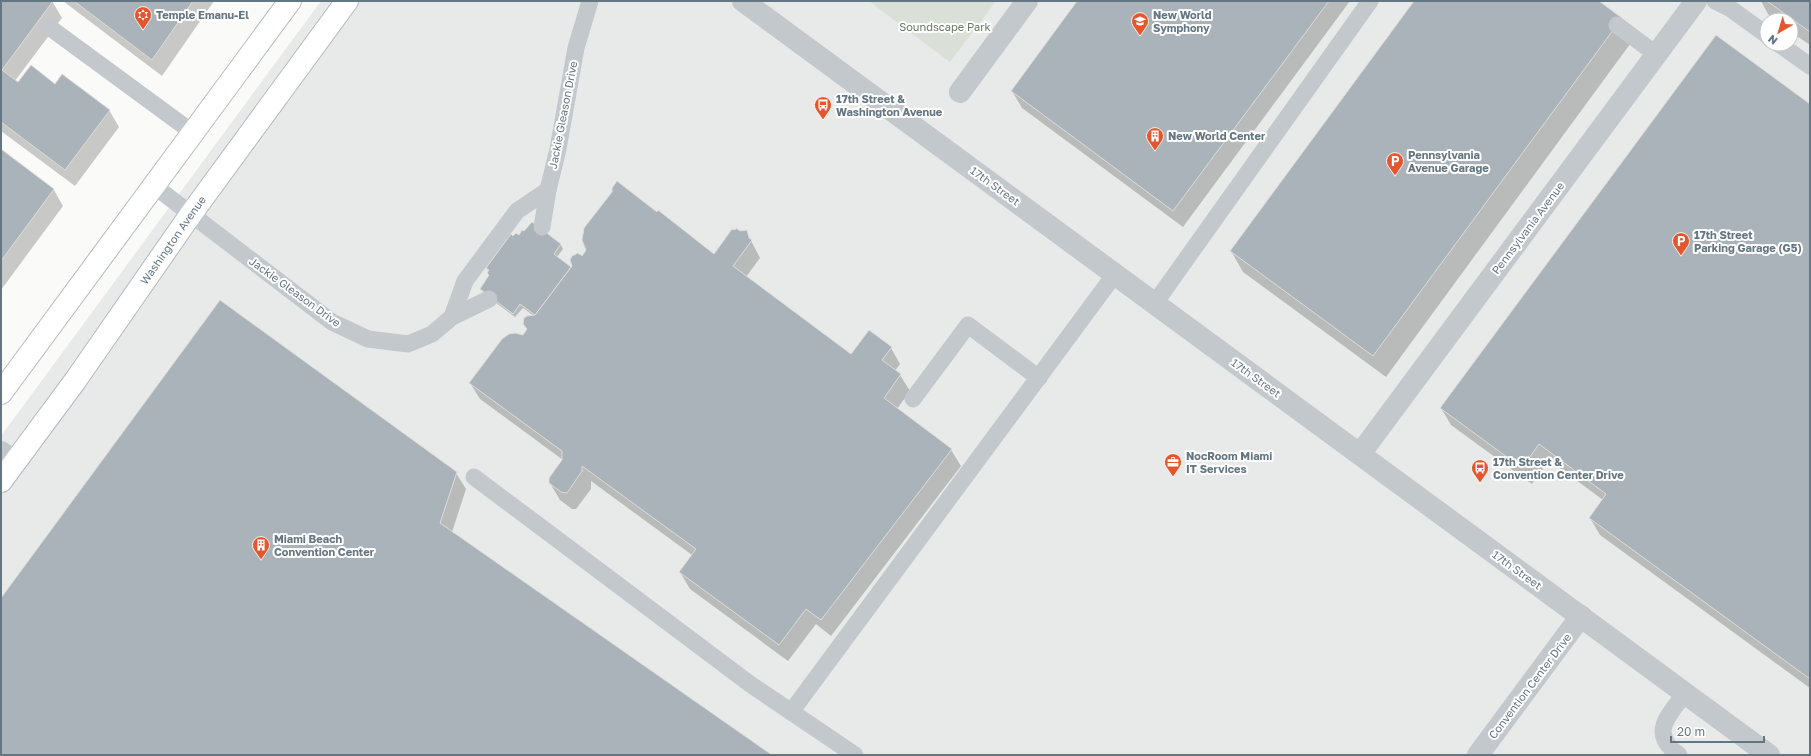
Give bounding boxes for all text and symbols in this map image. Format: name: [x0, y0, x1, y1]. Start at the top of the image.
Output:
synagogue icon: Temple Emanu-El: [133, 5, 153, 30]
place label: Temple Emanu-El: [156, 8, 249, 21]
place label: New World Symphony: [1153, 8, 1212, 34]
school or university icon: New World Symphony: [1130, 11, 1150, 36]
north arrow: [1759, 12, 1799, 52]
park label: Soundscape Park: [899, 20, 991, 33]
text: N: [1765, 33, 1780, 48]
street label: Jackie Gleason Drive: [546, 60, 579, 170]
place label: 17th Street & Washington Avenue: [836, 92, 943, 118]
bus stop icon: 17th Street & Washington Avenue: [813, 95, 833, 120]
building icon: New World Center: [1145, 126, 1165, 151]
place label: New World Center: [1168, 129, 1266, 142]
place label: Pennsylvania Avenue Garage: [1408, 148, 1489, 174]
parking icon: Pennsylvania Avenue Garage: [1385, 151, 1405, 176]
street label: 17th Street: [968, 163, 1022, 208]
street label: Pennsylvania Avenue: [1489, 179, 1566, 276]
street label: Washington Avenue: [137, 193, 208, 287]
place label: 17th Street Parking Garage (G5): [1694, 228, 1802, 254]
parking icon: 17th Street Parking Garage (G5): [1671, 231, 1691, 256]
street label: Jackie Gleason Drive: [247, 254, 343, 329]
street label: 17th Street: [1229, 355, 1283, 400]
place label: NocRoom Miami IT Services: [1186, 449, 1272, 475]
office icon: NocRoom Miami IT Services: [1163, 452, 1183, 477]
place label: 17th Street & Convention Center Drive: [1493, 455, 1624, 481]
bus stop icon: 17th Street & Convention Center Drive: [1470, 458, 1490, 483]
place label: Miami Beach Convention Center: [274, 532, 375, 558]
building icon: Miami Beach Convention Center: [251, 535, 271, 560]
street label: 17th Street: [1490, 547, 1544, 592]
street label: Convention Center Drive: [1486, 630, 1574, 741]
scale bar: [1671, 718, 1764, 744]
text: 20 m: [1677, 724, 1705, 739]

